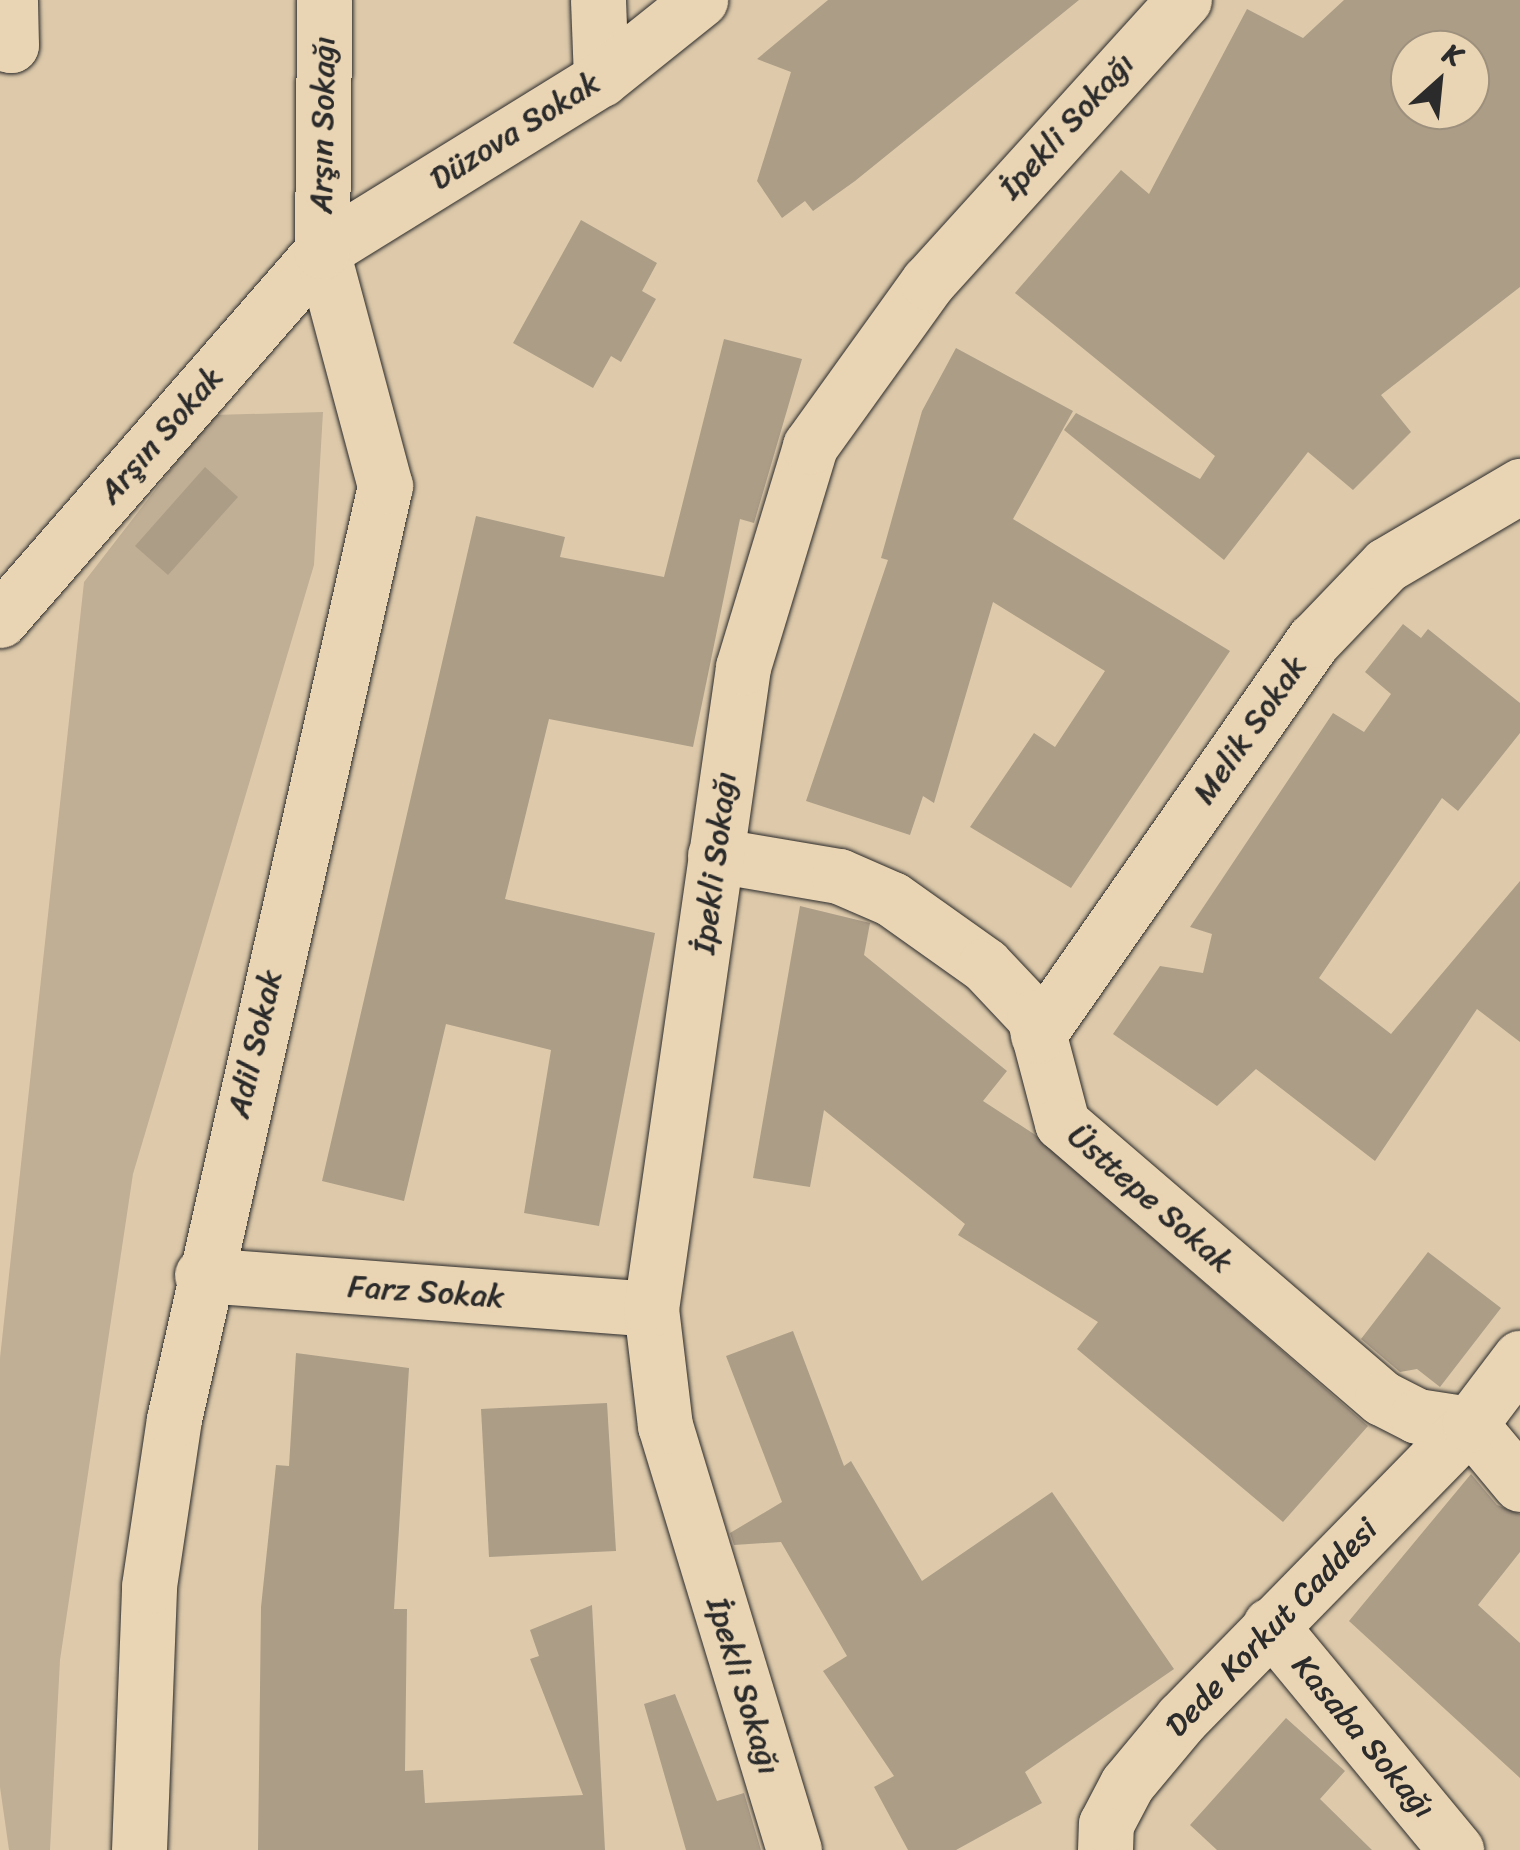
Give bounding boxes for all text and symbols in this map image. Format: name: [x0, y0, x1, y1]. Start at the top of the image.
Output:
text: K: [1434, 29, 1472, 80]
north arrow: [1390, 30, 1490, 130]
street label: Arşın Sokağı: [302, 36, 344, 214]
street label: İpekli Sokağı: [991, 45, 1143, 207]
street label: Düzova Sokak: [423, 63, 607, 199]
street label: Arşın Sokak: [91, 358, 231, 512]
street label: Melik Sokak: [1185, 648, 1315, 812]
street label: İpekli Sokağı: [685, 770, 745, 956]
street label: Adil Sokak: [219, 966, 291, 1122]
street label: Üsttepe Sokak: [1059, 1117, 1241, 1281]
street label: Farz Sokak: [347, 1267, 505, 1317]
street label: Dede Korkut Caddesi: [1158, 1511, 1386, 1745]
street label: İpekli Sokağı: [698, 1593, 788, 1779]
street label: Kasaba Sokağı: [1283, 1647, 1443, 1827]

